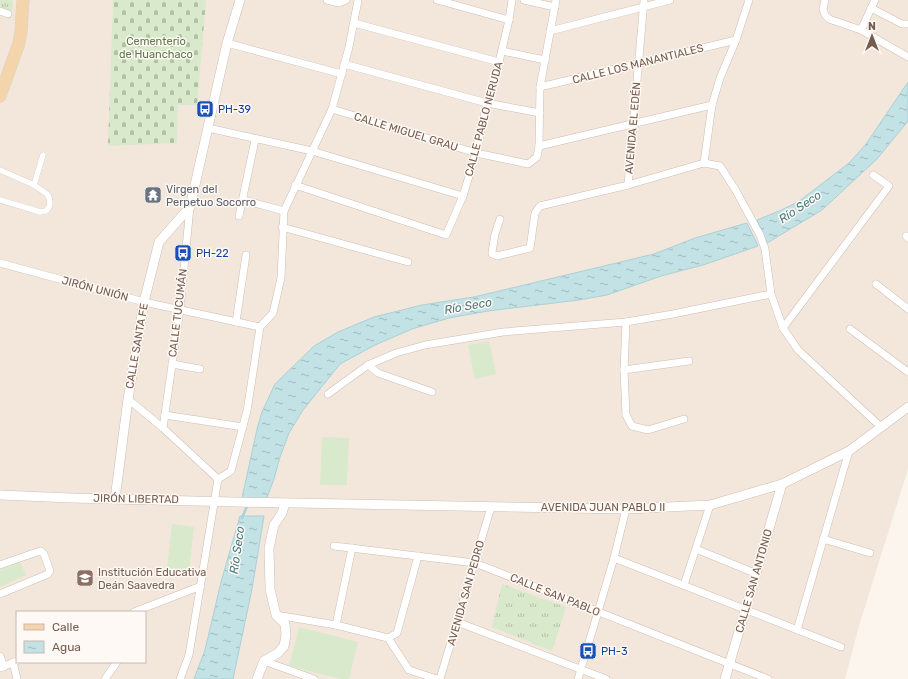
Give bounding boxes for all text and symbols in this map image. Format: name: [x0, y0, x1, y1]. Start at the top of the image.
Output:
north arrow: [852, 16, 892, 56]
text: N: [868, 20, 876, 33]
park label: Cementerio de Huanchaco: [119, 35, 193, 61]
street label: CALLE LOS MANANTIALES: [571, 41, 705, 87]
street label: CALLE PABLO NERUDA: [462, 60, 506, 178]
street label: AVENIDA EL EDÉN: [622, 81, 644, 175]
bus stop icon: PH-39: [195, 99, 215, 119]
place label: PH-39: [218, 103, 251, 116]
street label: CALLE MIGUEL GRAU: [352, 110, 460, 154]
place label: Virgen del Perpetuo Socorro: [166, 183, 256, 209]
temple icon: Virgen del Perpetuo Socorro: [143, 185, 163, 205]
water label: Río Seco: [776, 188, 824, 226]
bus stop icon: PH-22: [173, 243, 193, 263]
place label: PH-22: [196, 247, 229, 260]
street label: CALLE TUCUMÁN: [166, 268, 190, 358]
street label: JIRÓN UNIÓN: [60, 274, 130, 304]
water label: Río Seco: [443, 295, 493, 317]
street label: CALLE SANTA FE: [123, 302, 151, 390]
street label: JIRÓN LIBERTAD: [93, 492, 179, 506]
street label: AVENIDA JUAN PABLO II: [541, 501, 665, 514]
water label: Río Seco: [227, 525, 247, 575]
street label: CALLE SAN ANTONIO: [733, 528, 775, 634]
street label: AVENIDA SAN PEDRO: [445, 539, 487, 647]
place label: Institución Educativa Deán Saavedra: [98, 566, 206, 592]
school or university icon: Institución Educativa Deán Saavedra: [75, 568, 95, 588]
street label: CALLE SAN PABLO: [508, 571, 602, 619]
legend: [16, 611, 146, 663]
text: Calle: [52, 620, 79, 634]
text: Agua: [52, 640, 81, 654]
bus stop icon: PH-3: [578, 641, 598, 661]
place label: PH-3: [601, 645, 628, 658]

